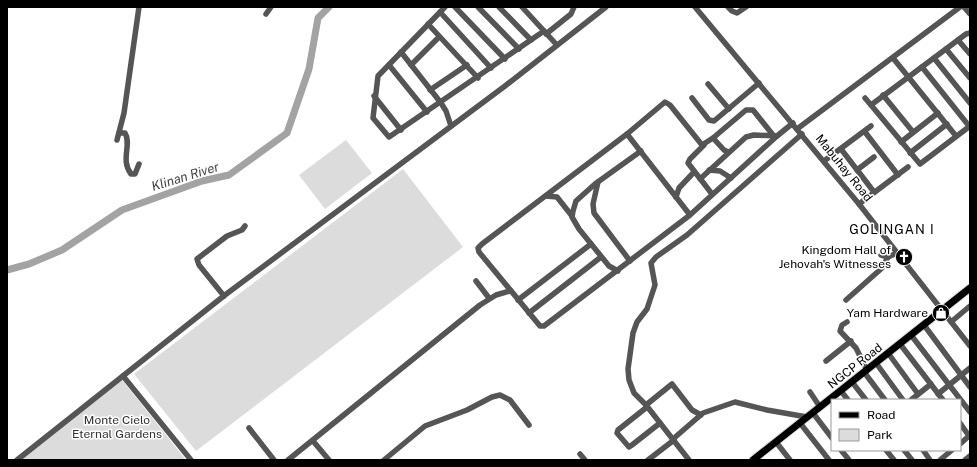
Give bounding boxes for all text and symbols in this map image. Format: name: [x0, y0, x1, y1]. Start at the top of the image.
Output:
street label: Mabuhay Road: [813, 132, 875, 204]
water label: Klinan River: [150, 159, 221, 194]
district label: GOLINGAN I: [849, 222, 935, 237]
place label: Kingdom Hall of Jehovah's Witnesses: [779, 243, 891, 271]
church icon: Kingdom Hall of Jehovah's Witnesses: [894, 247, 914, 267]
shop icon: Yam Hardware: [931, 303, 951, 323]
place label: Yam Hardware: [847, 306, 928, 320]
street label: NGCP Road: [825, 340, 885, 392]
legend: [831, 399, 961, 451]
text: Road: [867, 408, 895, 422]
park label: Monte Cielo Eternal Gardens: [72, 413, 162, 441]
text: Park: [867, 428, 893, 442]

